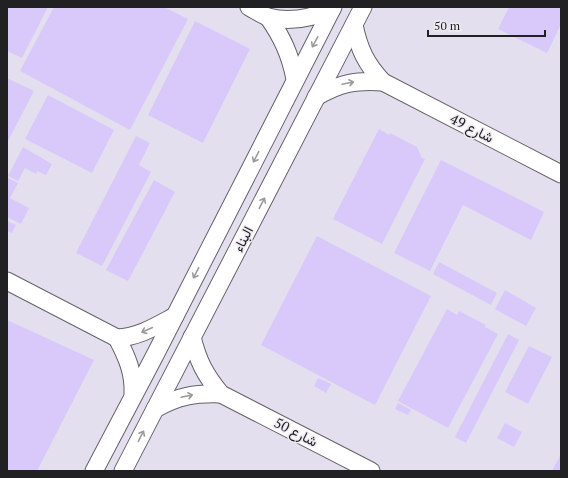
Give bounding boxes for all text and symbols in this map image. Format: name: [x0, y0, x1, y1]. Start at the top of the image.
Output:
scale bar: [428, 12, 545, 38]
text: 50 m: [434, 18, 461, 33]
one-way arrow: [311, 35, 318, 47]
one-way arrow: [341, 79, 354, 87]
street label: شارع 49: [446, 109, 497, 148]
one-way arrow: [251, 151, 259, 163]
one-way arrow: [258, 197, 266, 209]
street label: البناء: [228, 223, 257, 255]
one-way arrow: [192, 267, 200, 279]
one-way arrow: [141, 327, 153, 334]
one-way arrow: [180, 391, 193, 399]
street label: شارع 50: [270, 413, 321, 452]
one-way arrow: [137, 431, 145, 443]

